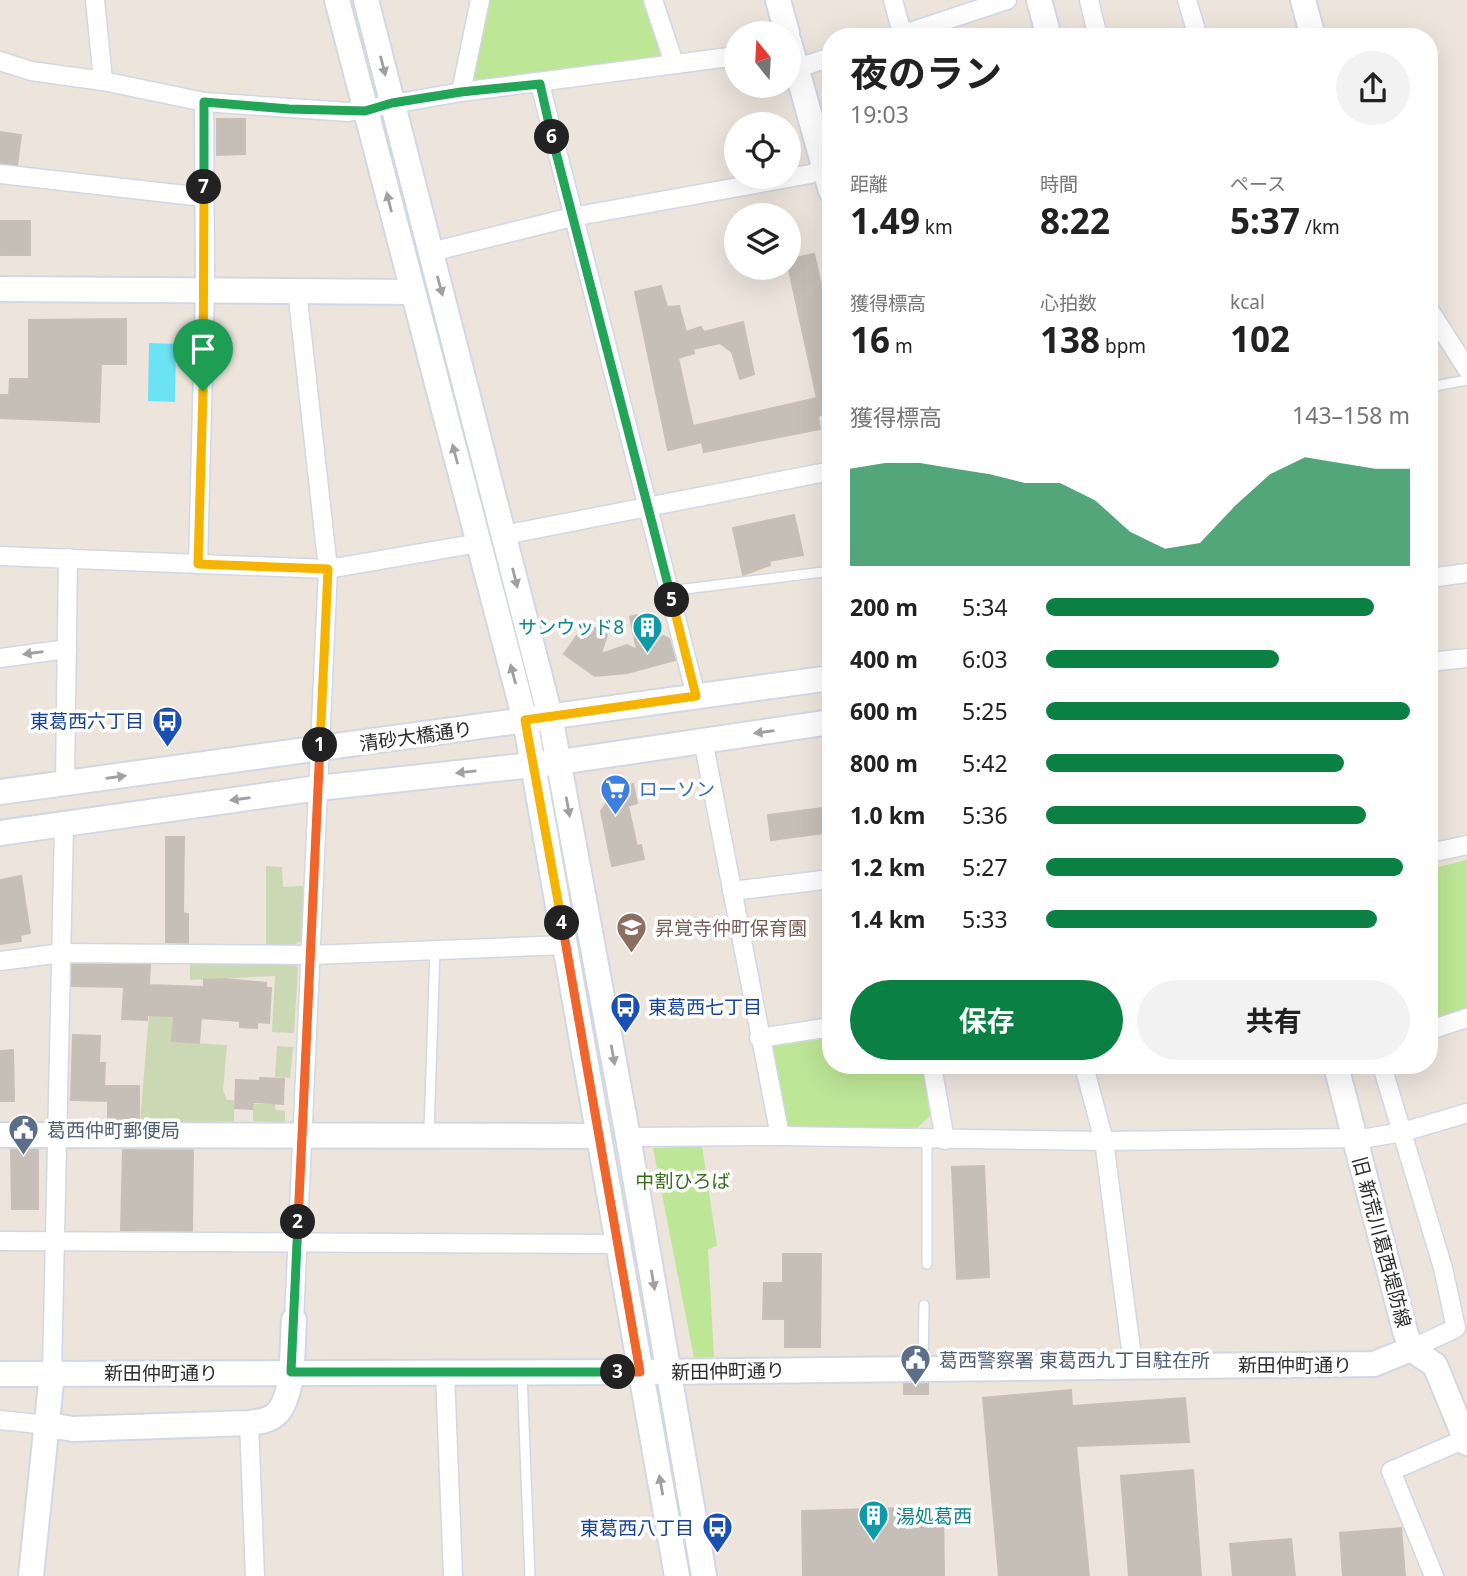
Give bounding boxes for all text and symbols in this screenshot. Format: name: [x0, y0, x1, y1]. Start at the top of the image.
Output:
north arrow: [724, 21, 802, 98]
map controls: [724, 21, 801, 280]
text: 夜のラン: [850, 46, 1002, 98]
button: share: [1336, 51, 1410, 125]
one-way arrow: [378, 55, 389, 77]
text: 19:03: [850, 98, 909, 130]
button: locate: [724, 112, 801, 189]
pin: 6: [534, 120, 570, 154]
text: 6: [546, 123, 557, 149]
pin: 7: [186, 170, 222, 204]
text: 距離: [850, 171, 888, 197]
text: 時間: [1040, 171, 1078, 197]
text: ペース: [1230, 171, 1286, 197]
text: 7: [198, 173, 209, 199]
one-way arrow: [383, 191, 394, 213]
text: 1.49: [850, 197, 920, 244]
text: 8:22: [1040, 197, 1110, 244]
text: 5:37: [1230, 197, 1300, 244]
button: layers: [724, 203, 801, 280]
text: km: [920, 214, 953, 240]
text: /km: [1300, 214, 1340, 240]
one-way arrow: [435, 276, 446, 298]
text: kcal: [1230, 289, 1265, 315]
text: 獲得標高: [850, 290, 926, 316]
text: 心拍数: [1040, 290, 1097, 316]
text: 102: [1230, 315, 1290, 362]
text: 16: [850, 316, 890, 363]
text: 138: [1040, 316, 1100, 363]
pin: [173, 319, 233, 391]
icon: arrive: [184, 330, 222, 368]
text: m: [890, 333, 913, 359]
text: bpm: [1100, 333, 1146, 359]
text: 143–158 m: [1292, 399, 1410, 431]
text: 獲得標高: [850, 401, 942, 433]
one-way arrow: [449, 443, 460, 465]
one-way arrow: [510, 567, 521, 589]
pin: 5: [654, 582, 690, 618]
text: 5: [666, 586, 677, 612]
text: 200 m: [850, 591, 918, 623]
text: 5:34: [962, 591, 1008, 623]
building icon: サンウッド8: [630, 610, 664, 654]
place label: サンウッド8: [518, 614, 624, 640]
text: 400 m: [850, 643, 918, 675]
text: 6:03: [962, 643, 1008, 675]
one-way arrow: [22, 648, 44, 659]
one-way arrow: [507, 663, 518, 685]
text: 600 m: [850, 695, 918, 727]
text: 5:25: [962, 695, 1008, 727]
bus stop icon: 東葛西六丁目: [150, 704, 184, 748]
place label: 東葛西六丁目: [30, 708, 144, 734]
street label: 清砂大橋通り: [358, 715, 474, 757]
one-way arrow: [752, 726, 774, 737]
pin: 1: [302, 728, 338, 762]
text: 1: [314, 731, 325, 757]
text: 800 m: [850, 747, 918, 779]
text: 5:42: [962, 747, 1008, 779]
one-way arrow: [454, 767, 476, 778]
one-way arrow: [105, 771, 127, 782]
supermarket icon: ローソン: [599, 772, 633, 816]
place label: ローソン: [639, 776, 715, 802]
one-way arrow: [229, 794, 251, 805]
one-way arrow: [563, 797, 574, 819]
text: 1.0 km: [850, 799, 925, 831]
text: 5:36: [962, 799, 1008, 831]
text: 1.2 km: [850, 851, 925, 883]
text: 5:27: [962, 851, 1008, 883]
text: 1.4 km: [850, 903, 925, 935]
text: 5:33: [962, 903, 1008, 935]
pin: 4: [544, 906, 580, 940]
text: 4: [556, 909, 567, 935]
school or university icon: 昇覚寺仲町保育園: [615, 911, 649, 955]
place label: 昇覚寺仲町保育園: [655, 915, 807, 941]
button: 保存: [850, 980, 1123, 1060]
button: 共有: [1137, 980, 1410, 1060]
bus stop icon: 東葛西七丁目: [608, 990, 642, 1034]
place label: 東葛西七丁目: [648, 994, 762, 1020]
one-way arrow: [608, 1045, 619, 1067]
public building icon: 葛西仲町郵便局: [7, 1113, 41, 1157]
place label: 葛西仲町郵便局: [47, 1117, 180, 1143]
street label: 旧 新荒川葛西堤防線: [1347, 1154, 1417, 1330]
park label: 中割ひろば: [635, 1168, 731, 1194]
pin: 2: [280, 1204, 316, 1240]
text: 2: [292, 1208, 303, 1234]
one-way arrow: [648, 1269, 659, 1291]
public building icon: 葛西警察署 東葛西九丁目駐在所: [899, 1343, 933, 1387]
place label: 葛西警察署 東葛西九丁目駐在所: [939, 1347, 1210, 1373]
street label: 新田仲町通り: [1238, 1352, 1352, 1378]
pin: 3: [600, 1354, 636, 1390]
street label: 新田仲町通り: [671, 1357, 785, 1385]
text: 3: [612, 1358, 623, 1384]
street label: 新田仲町通り: [104, 1360, 218, 1386]
one-way arrow: [655, 1474, 666, 1496]
building icon: 湯処葛西: [856, 1499, 890, 1543]
place label: 湯処葛西: [896, 1503, 972, 1529]
bus stop icon: 東葛西八丁目: [700, 1511, 734, 1555]
place label: 東葛西八丁目: [580, 1515, 694, 1541]

